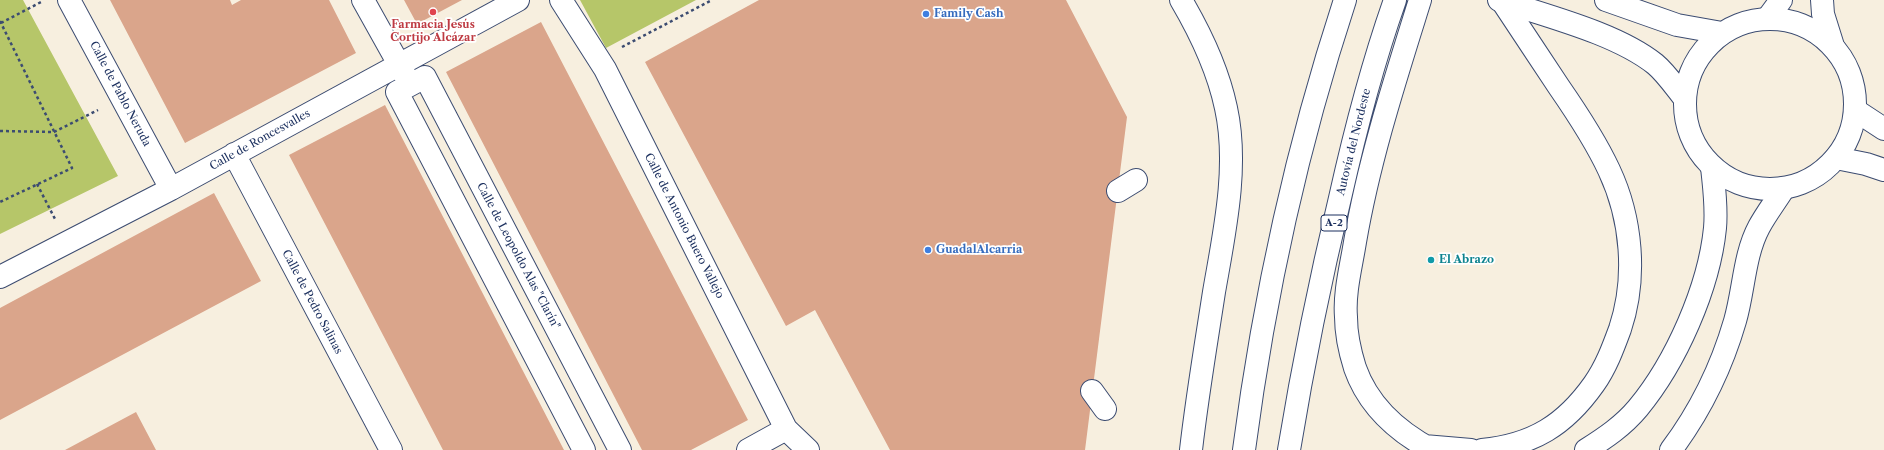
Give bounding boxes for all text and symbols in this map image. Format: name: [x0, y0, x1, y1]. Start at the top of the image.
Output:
marker: Farmacia Jesús Cortijo Alcázar: [428, 7, 438, 17]
place label: Family Cash: [934, 7, 1003, 21]
marker: Family Cash: [921, 9, 931, 19]
place label: Farmacia Jesús Cortijo Alcázar: [390, 18, 476, 44]
street label: Calle de Pablo Neruda: [87, 39, 153, 149]
street label: Autovía del Nordeste: [1334, 87, 1374, 197]
street label: Calle de Roncesvalles: [207, 107, 313, 173]
street label: Calle de Antonio Buero Vallejo: [641, 151, 727, 301]
street label: Calle de Leopoldo Alas "Clarín": [474, 180, 562, 332]
road number: A-2: [1321, 215, 1347, 231]
place label: GuadalAlcarria: [936, 243, 1022, 257]
marker: GuadalAlcarria: [923, 245, 933, 255]
street label: Calle de Pedro Salinas: [279, 248, 345, 356]
place label: El Abrazo: [1439, 253, 1494, 267]
marker: El Abrazo: [1426, 255, 1436, 265]

